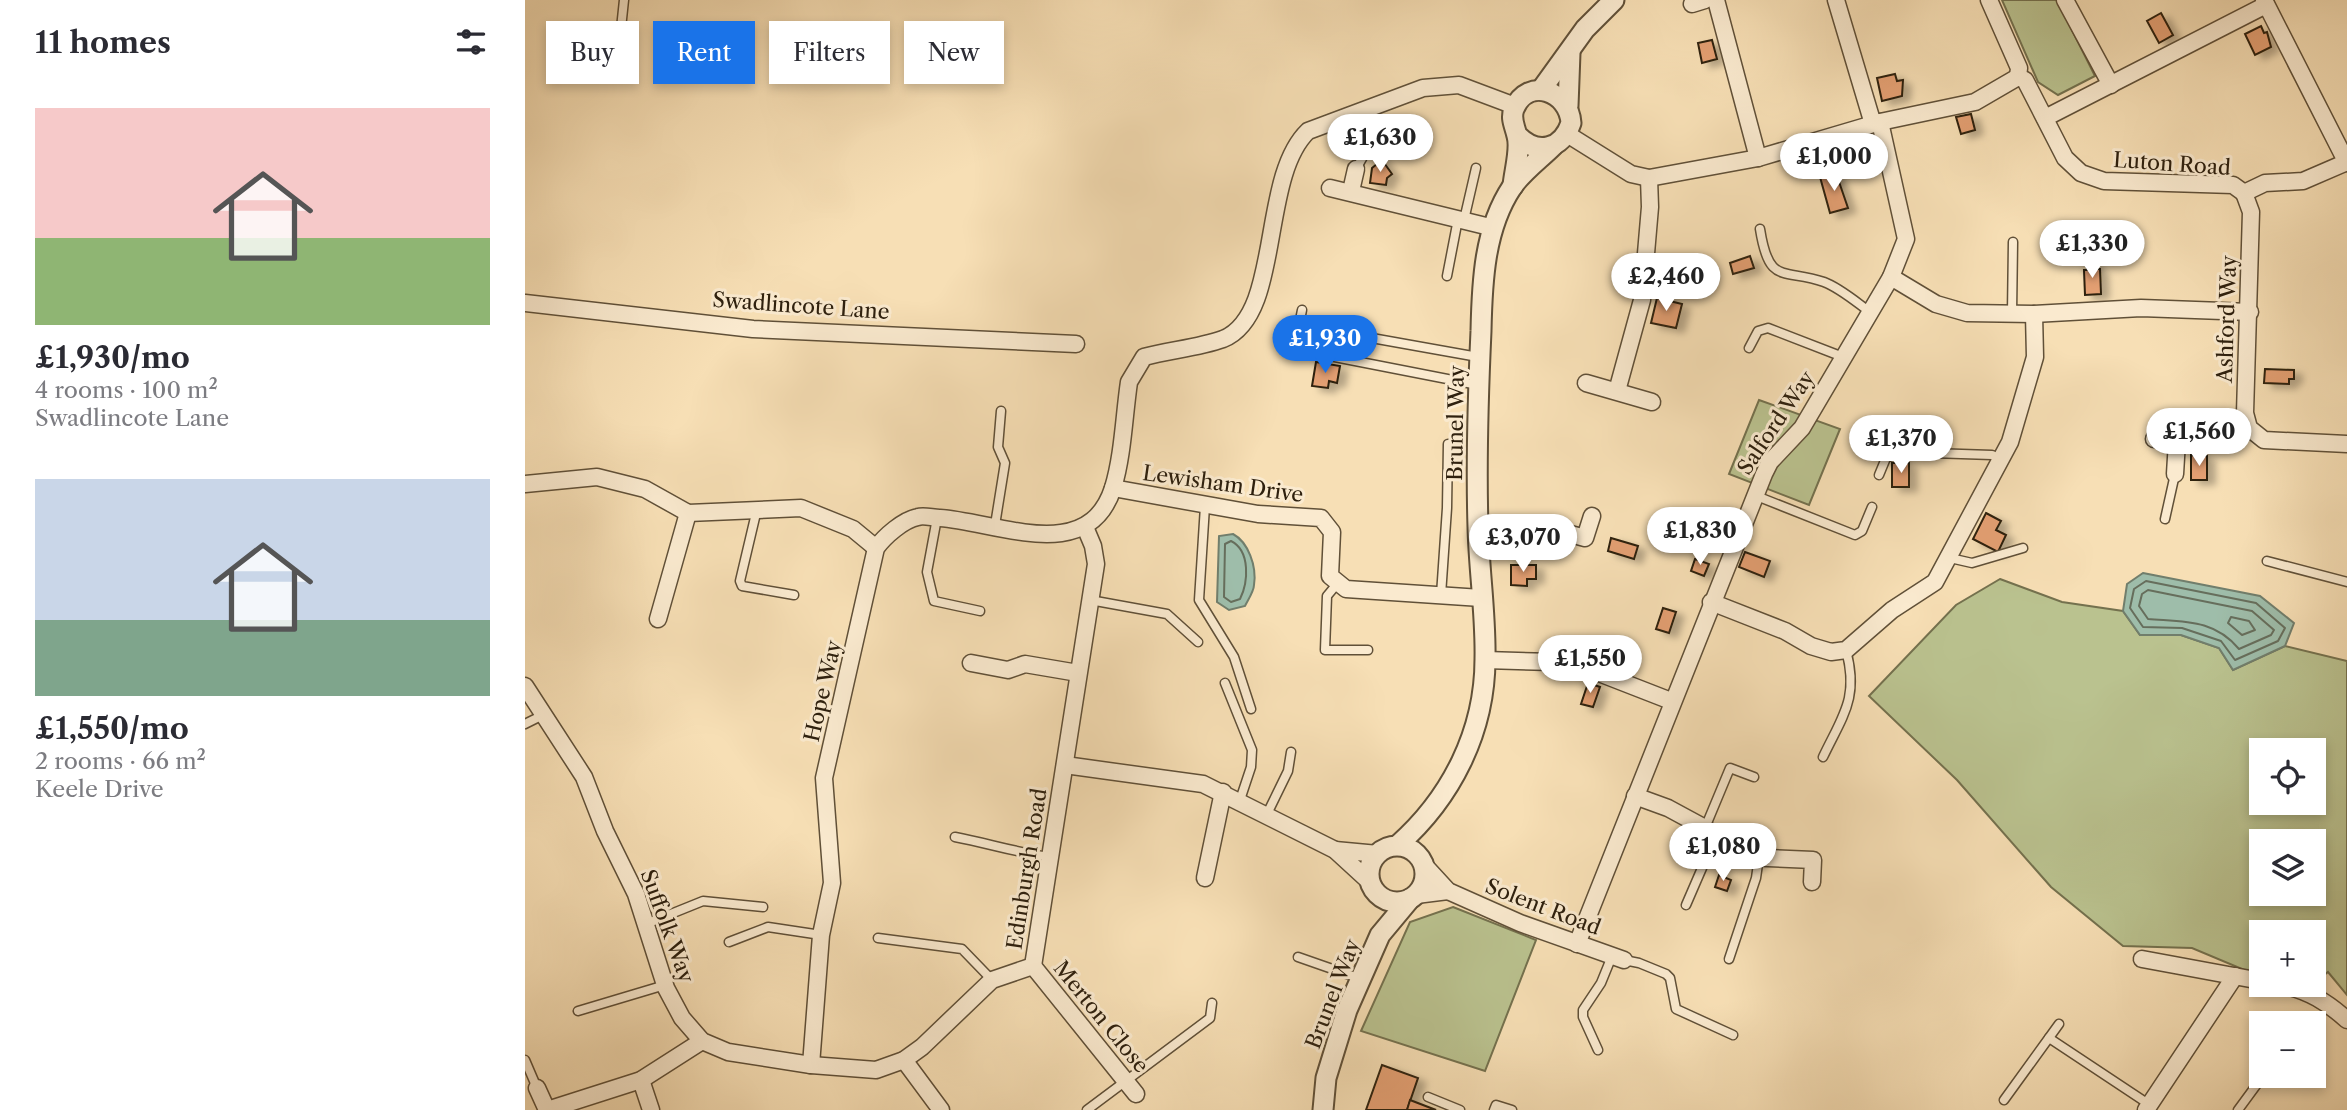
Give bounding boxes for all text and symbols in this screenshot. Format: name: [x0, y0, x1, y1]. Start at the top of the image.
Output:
chip: Buy: [546, 21, 639, 84]
chip: Rent: [653, 21, 755, 84]
chip: Filters: [769, 21, 890, 84]
chip: New: [904, 21, 1004, 84]
icon: filters: [452, 23, 490, 61]
text: 11 homes: [35, 24, 171, 61]
pin: £1,630: [1323, 114, 1437, 174]
text: £1,630: [1343, 123, 1417, 151]
pin: £1,000: [1777, 134, 1891, 193]
text: £1,000: [1796, 142, 1872, 170]
street label: Luton Road: [2112, 147, 2232, 180]
icon: home: [200, 153, 326, 279]
pin: £1,330: [2035, 220, 2149, 280]
text: £1,330: [2056, 229, 2128, 257]
pin: £2,460: [1609, 254, 1723, 313]
street label: Ashford Way: [2212, 255, 2241, 384]
text: £2,460: [1627, 262, 1705, 290]
street label: Swadlincote Lane: [712, 287, 890, 324]
pin: £1,930: [1268, 316, 1382, 375]
text: £1,930: [1289, 324, 1361, 352]
text: £1,930/mo: [35, 339, 190, 376]
street label: Brunel Way: [1442, 365, 1469, 481]
street label: Salford Way: [1732, 366, 1820, 479]
text: 4 rooms · 100 m²: [35, 376, 218, 404]
text: Swadlincote Lane: [35, 404, 229, 432]
pin: £1,560: [2142, 408, 2256, 468]
pin: £1,370: [1844, 416, 1958, 475]
text: £1,560: [2162, 417, 2236, 445]
text: £1,370: [1865, 424, 1937, 452]
street label: Lewisham Drive: [1141, 460, 1305, 507]
pin: £1,830: [1643, 508, 1757, 567]
pin: £3,070: [1466, 514, 1580, 574]
text: £1,830: [1663, 516, 1737, 544]
text: £3,070: [1485, 523, 1561, 551]
icon: home: [200, 524, 326, 650]
pin: £1,550: [1533, 636, 1647, 695]
street label: Hope Way: [799, 637, 846, 744]
text: £1,550: [1554, 644, 1626, 672]
text: £1,550/mo: [35, 710, 189, 747]
map controls: [2249, 738, 2326, 1088]
button: locate: [2249, 738, 2326, 815]
text: 2 rooms · 66 m²: [35, 747, 206, 775]
text: Keele Drive: [35, 775, 164, 803]
street label: Edinburgh Road: [1001, 786, 1052, 951]
pin: £1,080: [1666, 824, 1780, 883]
button: layers: [2249, 829, 2326, 906]
text: £1,080: [1685, 832, 1761, 860]
street label: Suffolk Way: [635, 866, 700, 986]
street label: Solent Road: [1482, 873, 1605, 940]
button: +: [2249, 920, 2326, 997]
street label: Brunel Way: [1300, 935, 1365, 1052]
street label: Merton Close: [1049, 956, 1154, 1078]
button: −: [2249, 1011, 2326, 1088]

